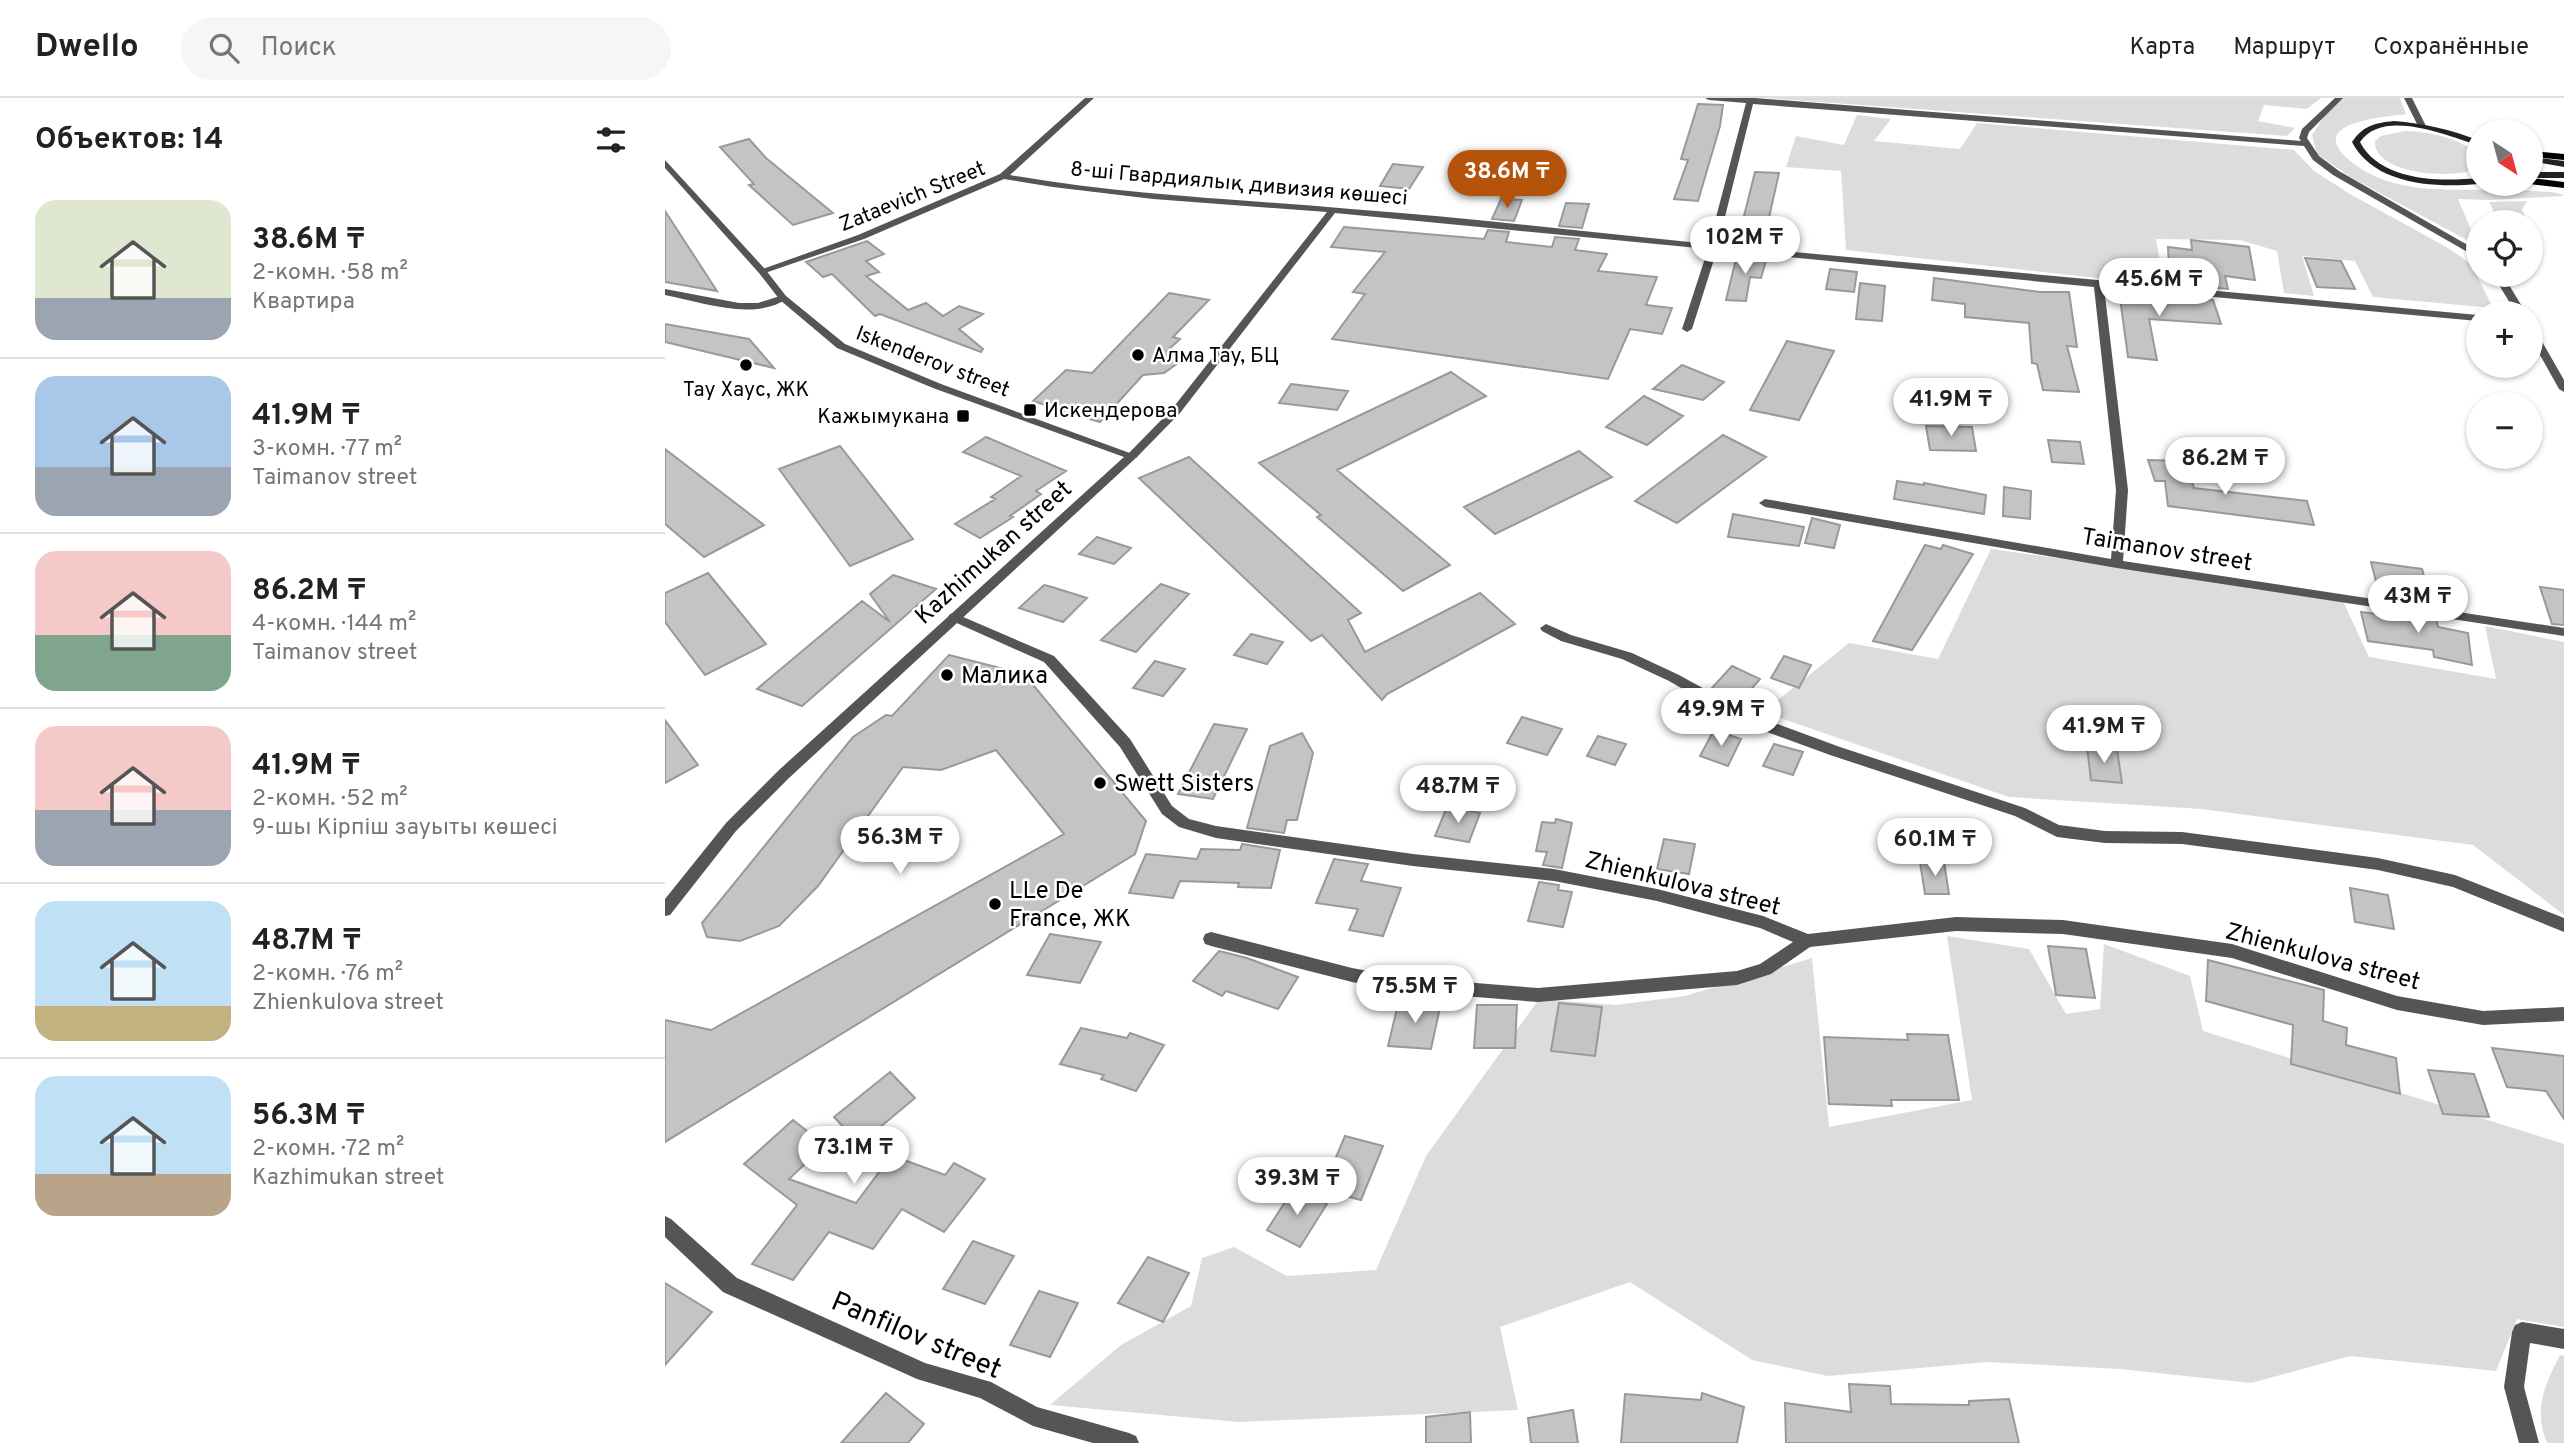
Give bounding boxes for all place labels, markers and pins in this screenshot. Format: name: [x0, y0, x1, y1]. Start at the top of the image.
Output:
pin: 38.6M ₸: [1442, 150, 1572, 210]
pin: 102M ₸: [1688, 216, 1802, 276]
pin: 45.6M ₸: [2094, 258, 2224, 318]
place label: Алма Тау, БЦ: [1152, 343, 1279, 370]
marker: Алма Тау, БЦ: [1130, 347, 1146, 363]
marker: Тау Хаус, ЖК: [738, 357, 754, 373]
place label: Тау Хаус, ЖК: [683, 377, 809, 404]
pin: 41.9M ₸: [1886, 378, 2016, 438]
place label: Искендерова: [1044, 398, 1177, 425]
marker: Искендерова: [1022, 402, 1038, 418]
place label: Кажымукана: [817, 404, 949, 431]
marker: Кажымукана: [955, 408, 971, 424]
pin: 86.2M ₸: [2160, 438, 2290, 497]
pin: 43M ₸: [2369, 575, 2467, 635]
place label: Малика: [961, 662, 1048, 692]
marker: Малика: [939, 667, 955, 683]
pin: 49.9M ₸: [1656, 688, 1786, 748]
pin: 41.9M ₸: [2039, 706, 2169, 765]
pin: 48.7M ₸: [1393, 766, 1523, 825]
place label: Swett Sisters: [1114, 770, 1254, 800]
marker: Swett Sisters: [1092, 775, 1108, 791]
pin: 56.3M ₸: [835, 816, 965, 876]
pin: 60.1M ₸: [1870, 818, 2000, 878]
place label: LLe De France, ЖК: [1009, 877, 1131, 935]
marker: LLe De France, ЖК: [987, 896, 1003, 912]
pin: 75.5M ₸: [1350, 965, 1480, 1025]
pin: 73.1M ₸: [789, 1126, 919, 1186]
pin: 39.3M ₸: [1232, 1158, 1362, 1217]

